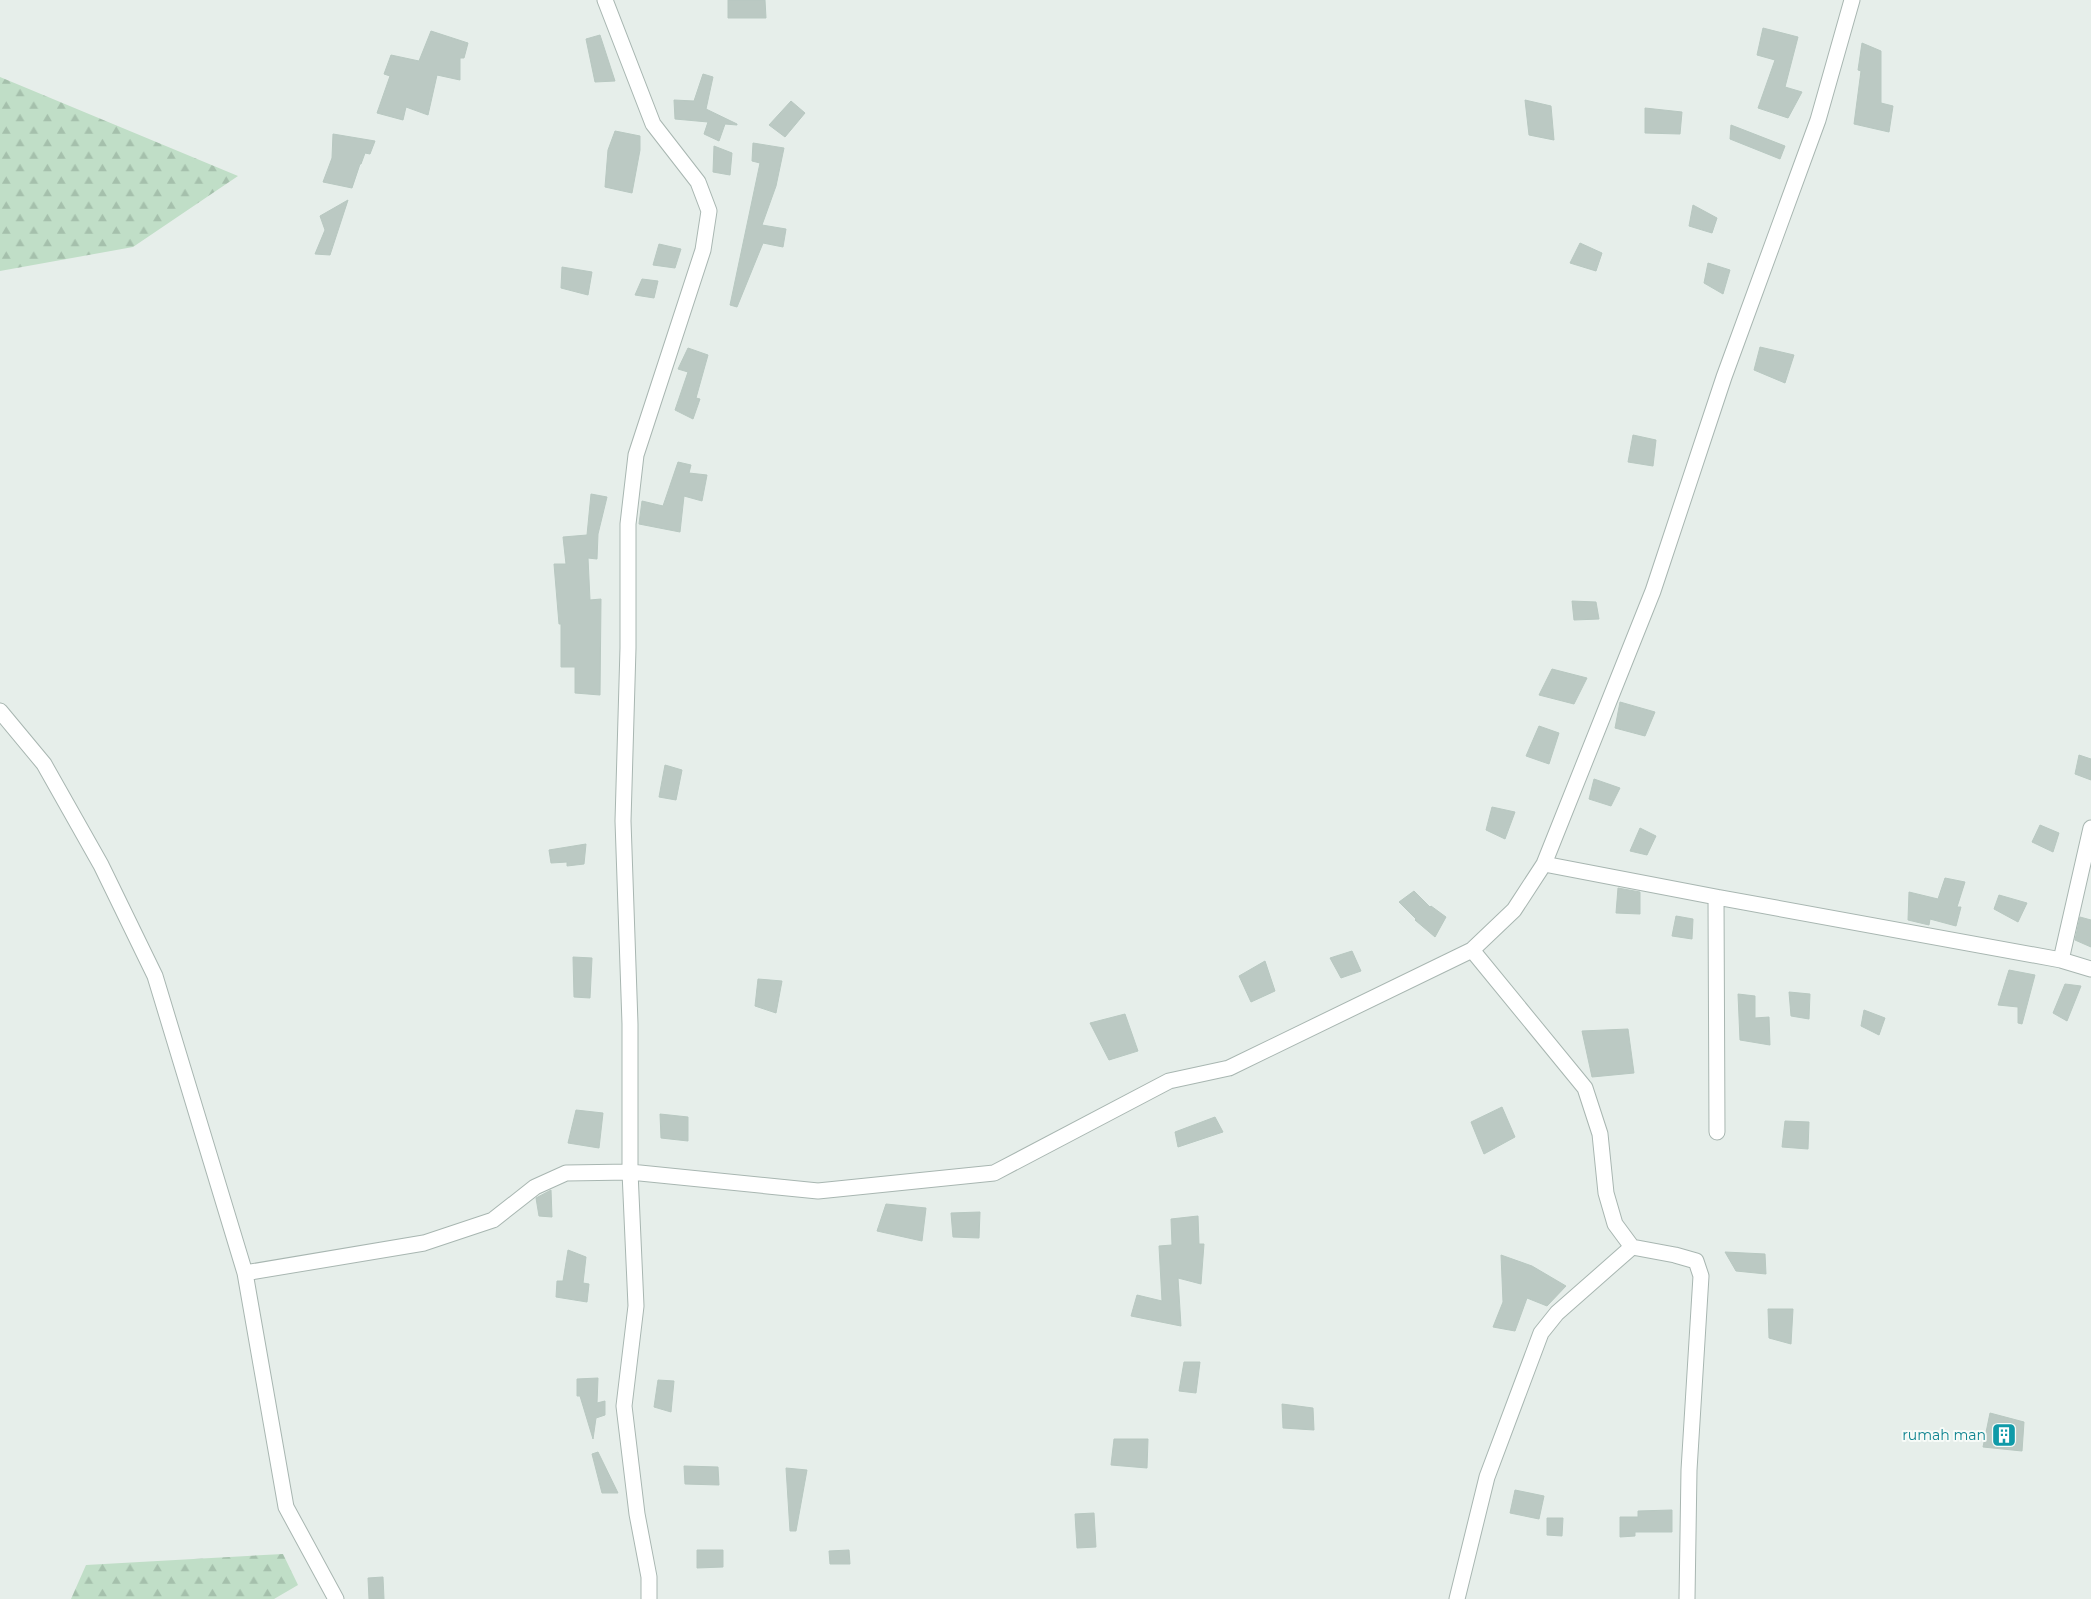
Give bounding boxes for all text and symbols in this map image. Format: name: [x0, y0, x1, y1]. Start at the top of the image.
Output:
building icon: rumah man: [1991, 1422, 2017, 1448]
place label: rumah man: [1902, 1426, 1986, 1444]

